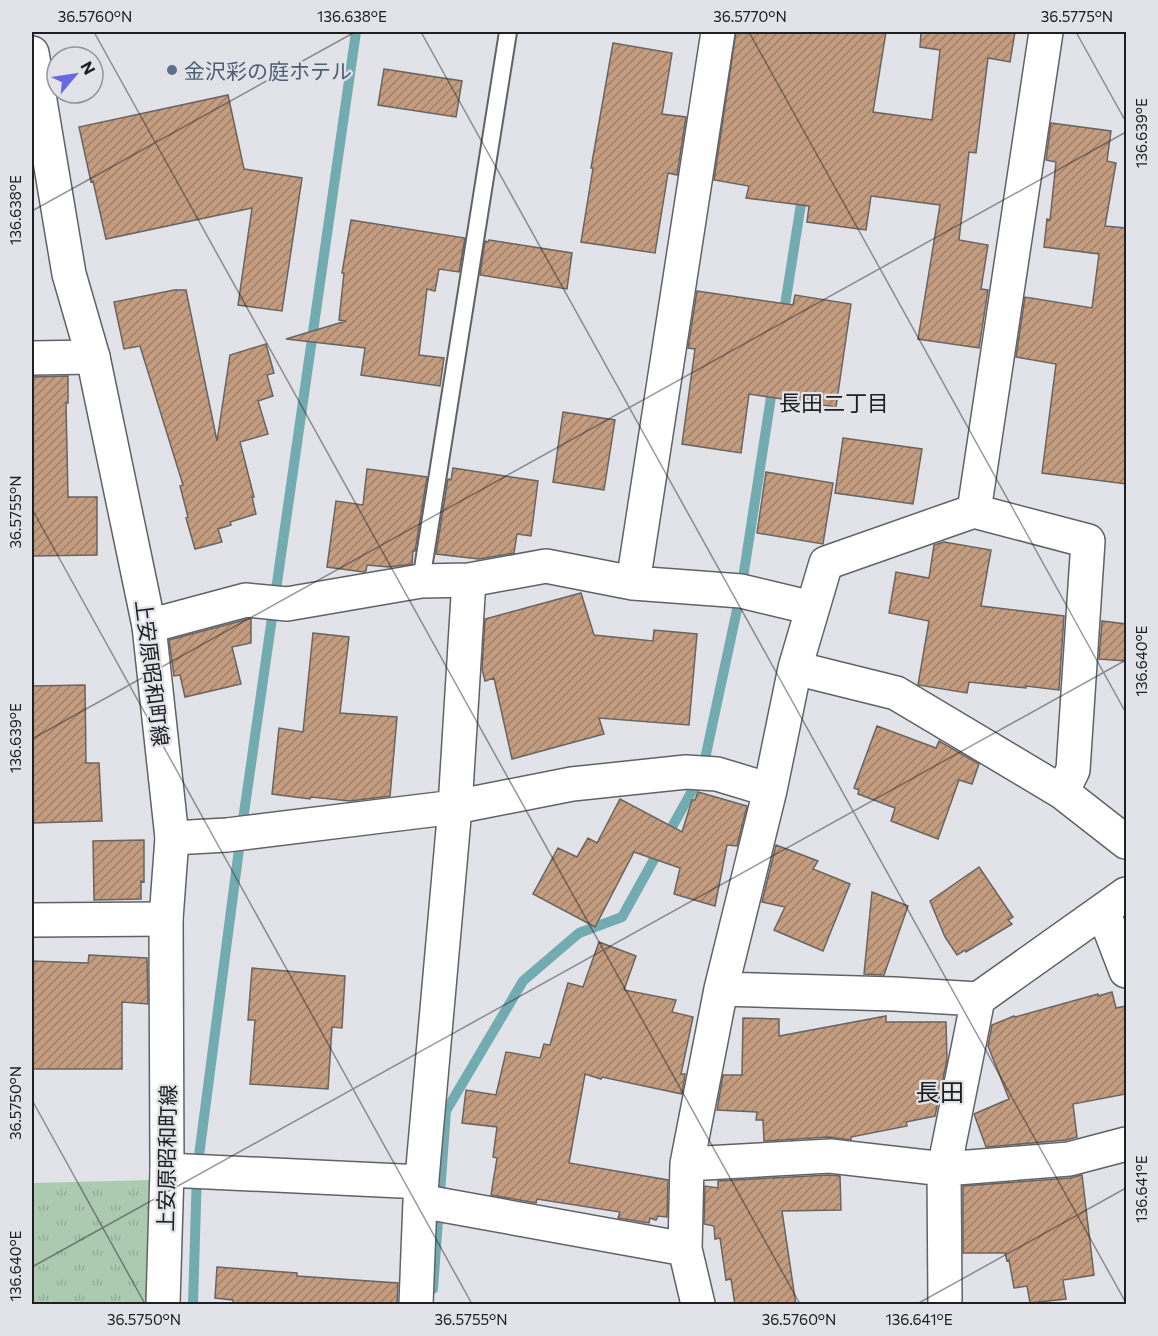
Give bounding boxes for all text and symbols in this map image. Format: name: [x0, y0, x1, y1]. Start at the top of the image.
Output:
text: 36.5760°N: [58, 7, 132, 25]
text: 136.638°E: [317, 7, 387, 25]
text: 36.5770°N: [713, 7, 787, 25]
text: 36.5775°N: [1041, 7, 1113, 25]
north arrow: [45, 45, 105, 105]
text: N: [77, 58, 100, 77]
place label: 金沢彩の庭ホテル: [184, 58, 352, 83]
marker: 金沢彩の庭ホテル: [165, 63, 179, 77]
text: 136.639°E: [1132, 98, 1150, 168]
text: 136.638°E: [6, 175, 24, 245]
district label: 長田二丁目: [779, 389, 889, 416]
text: 36.5755°N: [6, 475, 24, 549]
street label: 上安原昭和町線: [132, 599, 174, 747]
text: 136.640°E: [1132, 625, 1150, 696]
text: 136.639°E: [6, 703, 24, 773]
text: 36.5750°N: [6, 1066, 24, 1140]
district label: 長田: [916, 1077, 964, 1106]
street label: 上安原昭和町線: [152, 1084, 180, 1232]
text: 136.641°E: [1132, 1155, 1150, 1223]
text: 136.640°E: [6, 1230, 24, 1301]
text: 36.5750°N: [107, 1310, 181, 1328]
text: 36.5755°N: [434, 1310, 508, 1328]
text: 36.5760°N: [762, 1310, 836, 1328]
text: 136.641°E: [885, 1310, 953, 1328]

